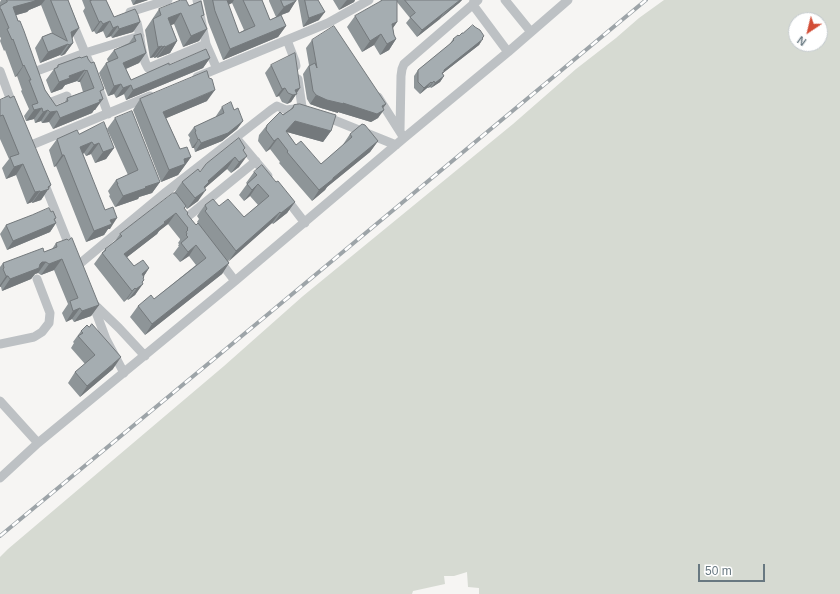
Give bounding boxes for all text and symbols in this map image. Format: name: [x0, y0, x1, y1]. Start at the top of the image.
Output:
north arrow: [788, 12, 828, 52]
text: N: [795, 34, 808, 48]
scale bar: [700, 556, 767, 582]
text: 50 m: [705, 564, 732, 578]

